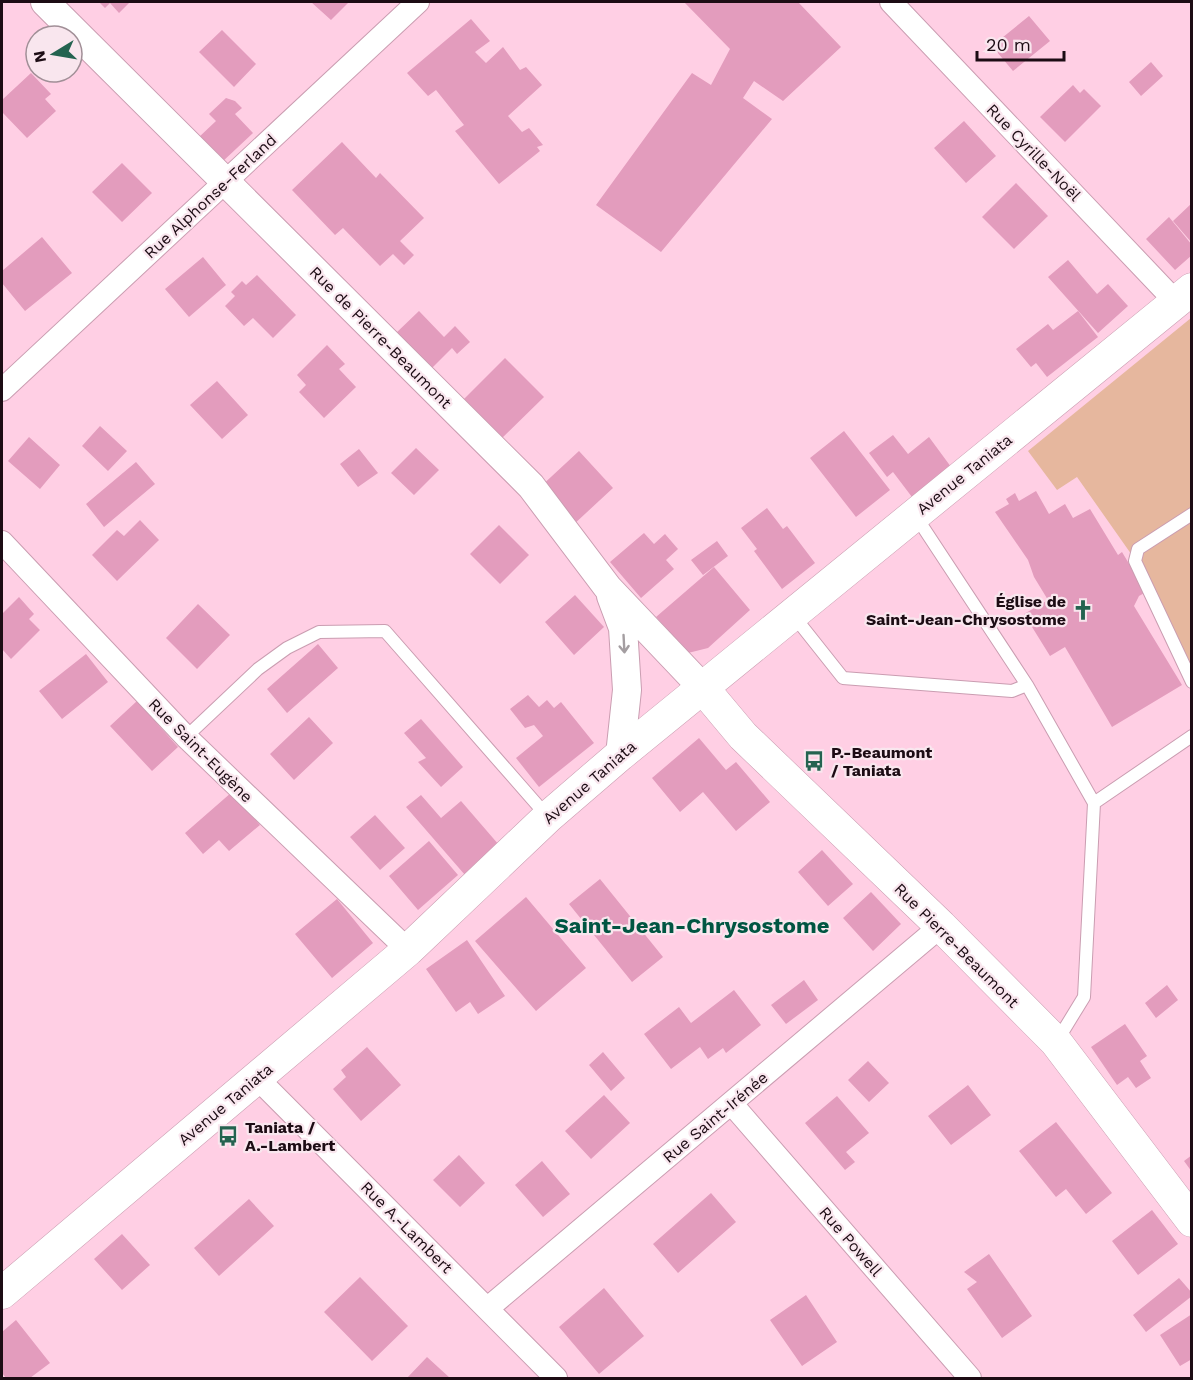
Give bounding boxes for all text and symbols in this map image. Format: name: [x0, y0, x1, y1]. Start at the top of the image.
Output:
north arrow: [24, 24, 84, 84]
scale bar: [977, 24, 1064, 62]
text: 20 m: [986, 34, 1031, 55]
text: N: [29, 49, 50, 64]
street label: Rue Cyrille-Noël: [982, 100, 1085, 205]
street label: Rue Alphonse-Ferland: [140, 130, 280, 263]
street label: Rue de Pierre-Beaumont: [306, 262, 456, 413]
street label: Avenue Taniata: [913, 430, 1016, 519]
place label: Église de Saint-Jean-Chrysostome: [866, 592, 1066, 629]
church icon: Église de Saint-Jean-Chrysostome: [1071, 598, 1095, 622]
one-way arrow: [619, 634, 630, 653]
street label: Rue Saint-Eugène: [145, 694, 257, 806]
street label: Avenue Taniata: [539, 737, 640, 828]
place label: P.-Beaumont / Taniata: [831, 743, 932, 780]
bus stop icon: P.-Beaumont / Taniata: [802, 749, 826, 773]
street label: Rue Pierre-Beaumont: [890, 879, 1023, 1012]
district label: Saint-Jean-Chrysostome: [555, 913, 829, 938]
street label: Avenue Taniata: [174, 1059, 276, 1149]
street label: Rue Saint-Irénée: [659, 1068, 772, 1167]
place label: Taniata / A.-Lambert: [245, 1118, 335, 1155]
bus stop icon: Taniata / A.-Lambert: [216, 1124, 240, 1148]
street label: Rue A.-Lambert: [357, 1178, 457, 1277]
street label: Rue Powell: [815, 1203, 886, 1280]

